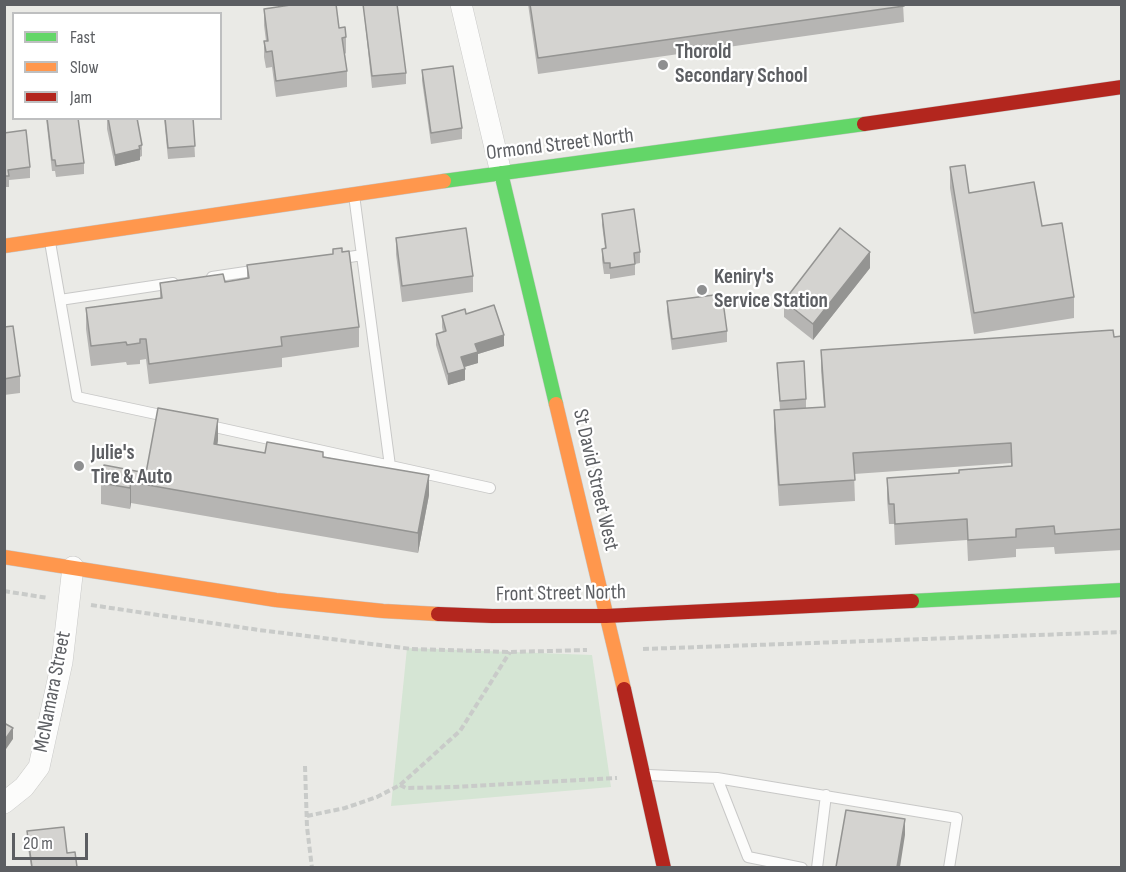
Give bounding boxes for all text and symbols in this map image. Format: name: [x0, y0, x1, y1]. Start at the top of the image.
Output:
legend: [12, 12, 222, 120]
text: Fast: [70, 27, 95, 48]
place label: Thorold Secondary School: [675, 40, 807, 90]
text: Slow: [70, 57, 99, 78]
marker: Thorold Secondary School: [656, 58, 670, 72]
text: Jam: [70, 87, 92, 108]
street label: Ormond Street North: [485, 123, 635, 167]
place label: Keniry's Service Station: [714, 265, 828, 315]
marker: Keniry's Service Station: [695, 283, 709, 297]
street label: St David Street West: [566, 407, 624, 553]
place label: Julie's Tire & Auto: [91, 441, 172, 491]
marker: Julie's Tire & Auto: [72, 459, 86, 473]
street label: Front Street North: [496, 580, 626, 608]
street label: McNamara Street: [29, 629, 77, 755]
scale bar: [15, 821, 92, 859]
text: 20 m: [23, 833, 53, 854]

